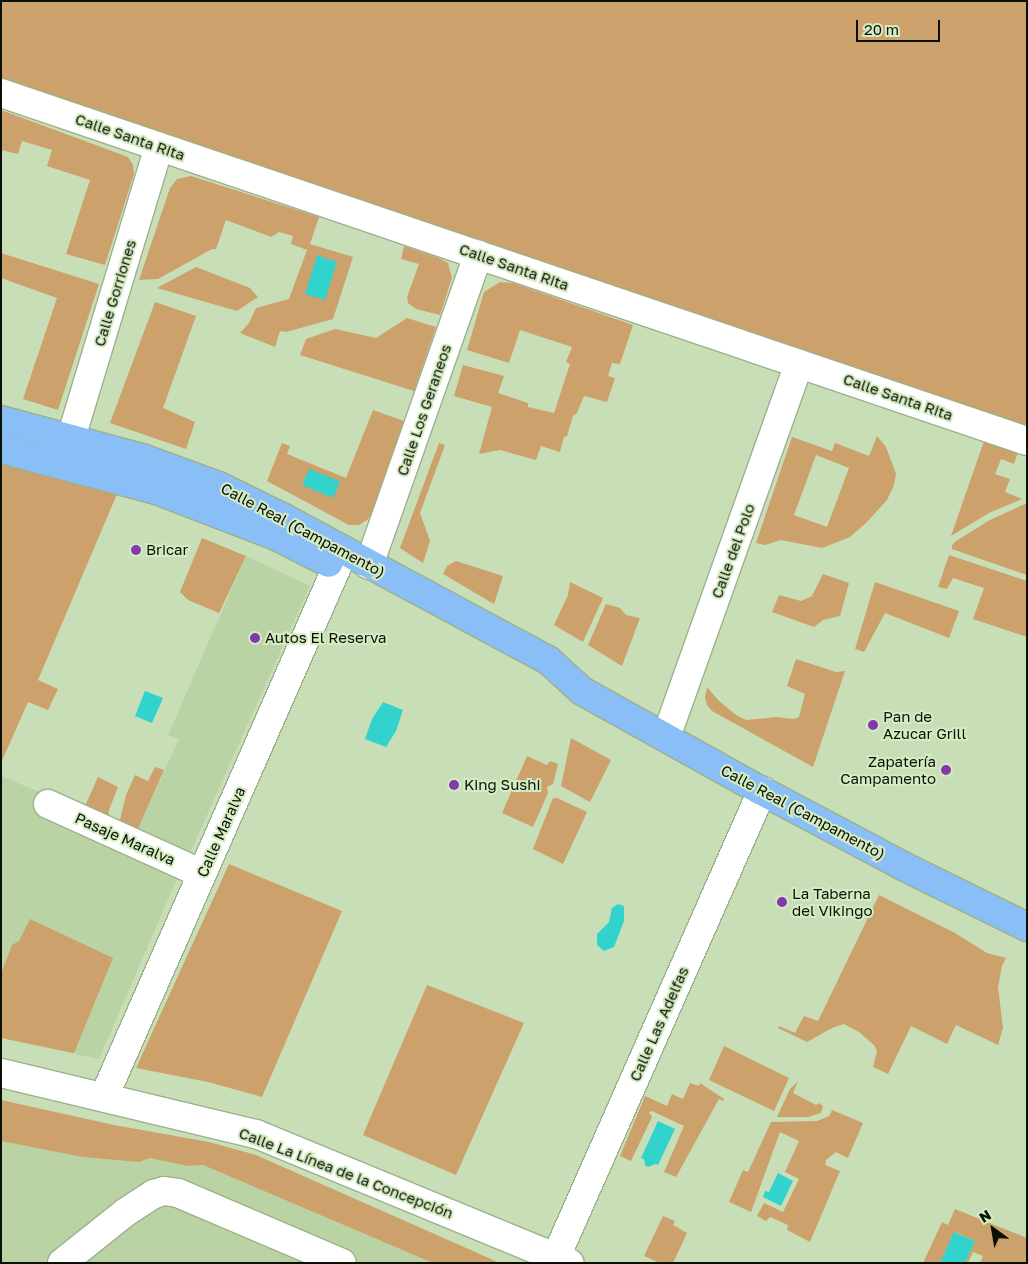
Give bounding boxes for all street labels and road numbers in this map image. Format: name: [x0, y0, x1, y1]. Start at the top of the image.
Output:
street label: Calle Santa Rita: [73, 110, 187, 164]
street label: Calle Gorriones: [90, 237, 140, 349]
street label: Calle Santa Rita: [457, 240, 571, 294]
street label: Calle Los Geraneos: [393, 342, 455, 478]
street label: Calle Santa Rita: [841, 370, 955, 424]
street label: Calle Real (Campamento): [218, 479, 388, 581]
street label: Calle del Polo: [708, 501, 758, 601]
street label: Calle Real (Campamento): [718, 761, 888, 863]
street label: Calle Maralva: [193, 784, 249, 880]
street label: Pasaje Maralva: [72, 809, 178, 869]
street label: Calle Las Adelfas: [626, 964, 692, 1084]
street label: Calle La Línea de la Concepción: [236, 1124, 456, 1222]

